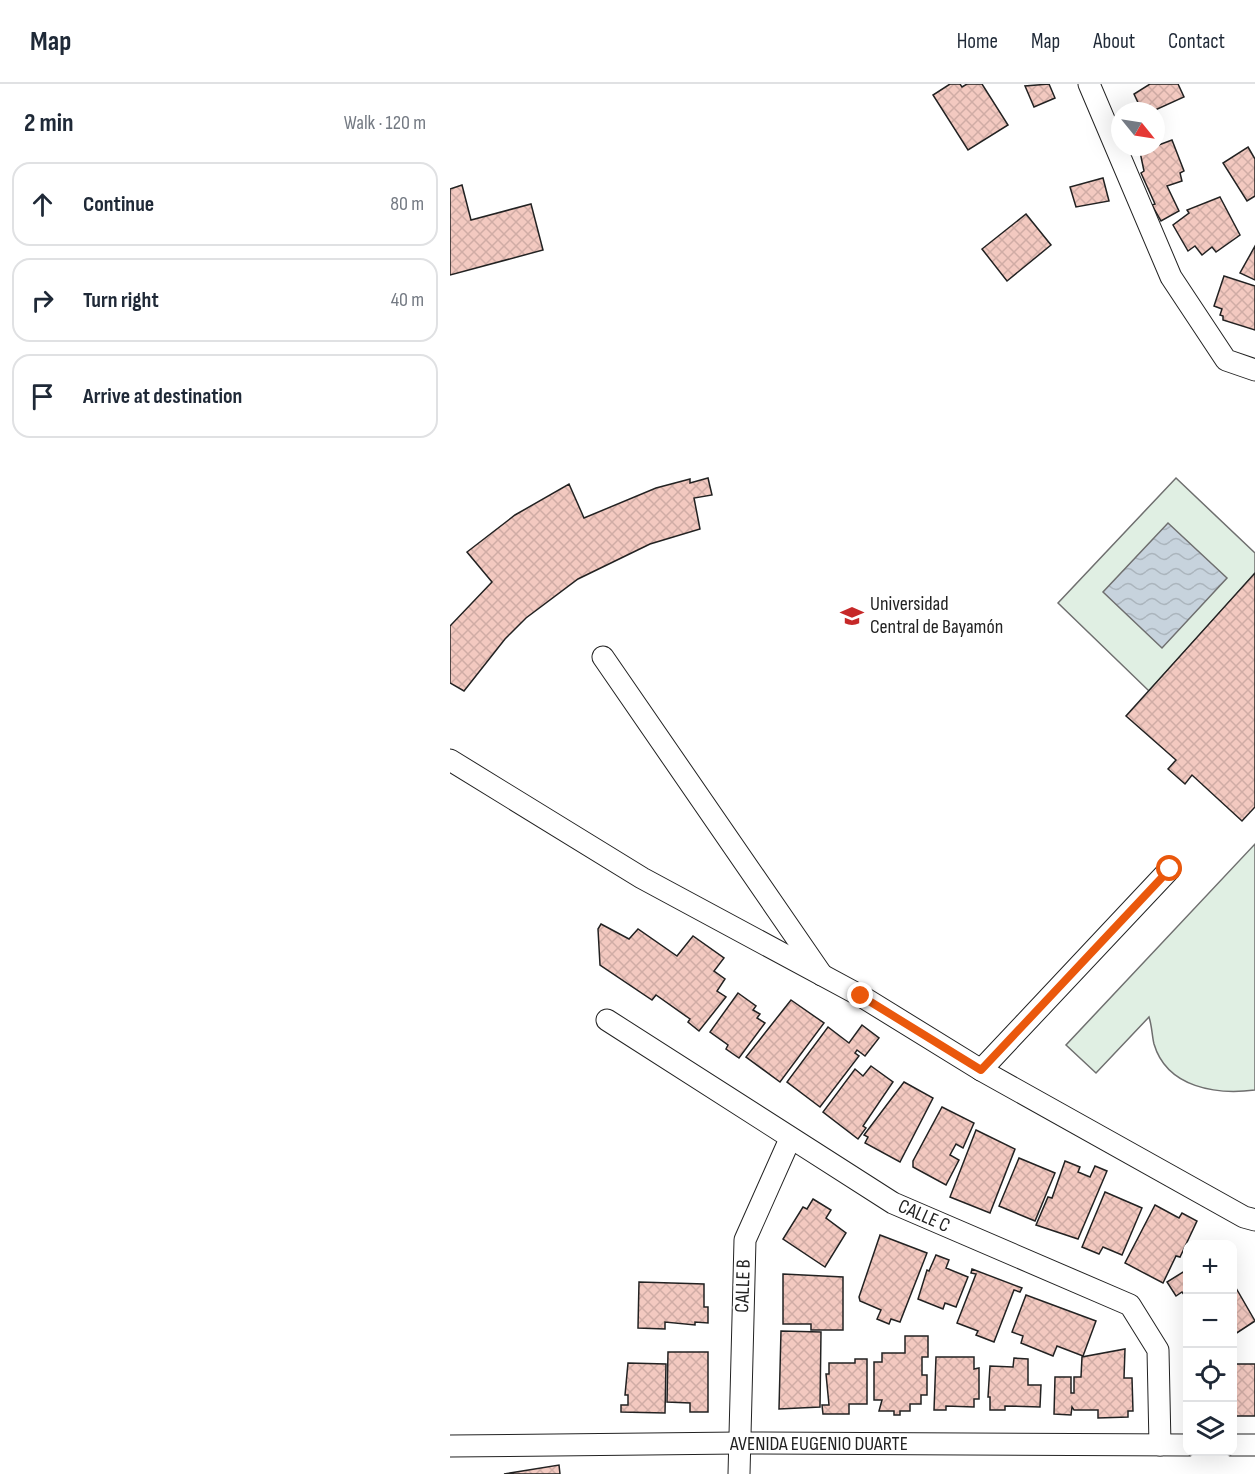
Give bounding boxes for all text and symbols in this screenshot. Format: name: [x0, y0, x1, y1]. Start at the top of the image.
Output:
text: Map: [30, 25, 71, 58]
text: Home: [957, 29, 998, 54]
text: Map: [1031, 29, 1060, 54]
text: About: [1093, 29, 1135, 54]
text: Contact: [1168, 29, 1225, 54]
north arrow: [1111, 102, 1165, 156]
text: 2 min: [24, 108, 74, 139]
text: Walk · 120 m: [344, 111, 426, 135]
icon: ahead: [26, 188, 59, 221]
text: Continue: [83, 191, 154, 218]
text: 80 m: [390, 192, 424, 216]
icon: right: [26, 284, 59, 317]
text: Turn right: [83, 287, 159, 314]
text: 40 m: [391, 288, 424, 312]
icon: arrive: [26, 380, 59, 413]
text: Arrive at destination: [83, 383, 242, 410]
place label: Universidad Central de Bayamón: [870, 592, 1003, 639]
school or university icon: Universidad Central de Bayamón: [839, 603, 865, 629]
route start: [1156, 855, 1182, 881]
route end: [847, 982, 873, 1008]
street label: CALLE C: [894, 1194, 954, 1238]
map controls: [1183, 1240, 1237, 1456]
button: +: [1183, 1240, 1237, 1294]
street label: CALLE B: [730, 1259, 756, 1313]
button: −: [1183, 1294, 1237, 1348]
button: locate: [1183, 1348, 1237, 1402]
button: layers: [1183, 1402, 1237, 1456]
street label: AVENIDA EUGENIO DUARTE: [729, 1432, 908, 1456]

